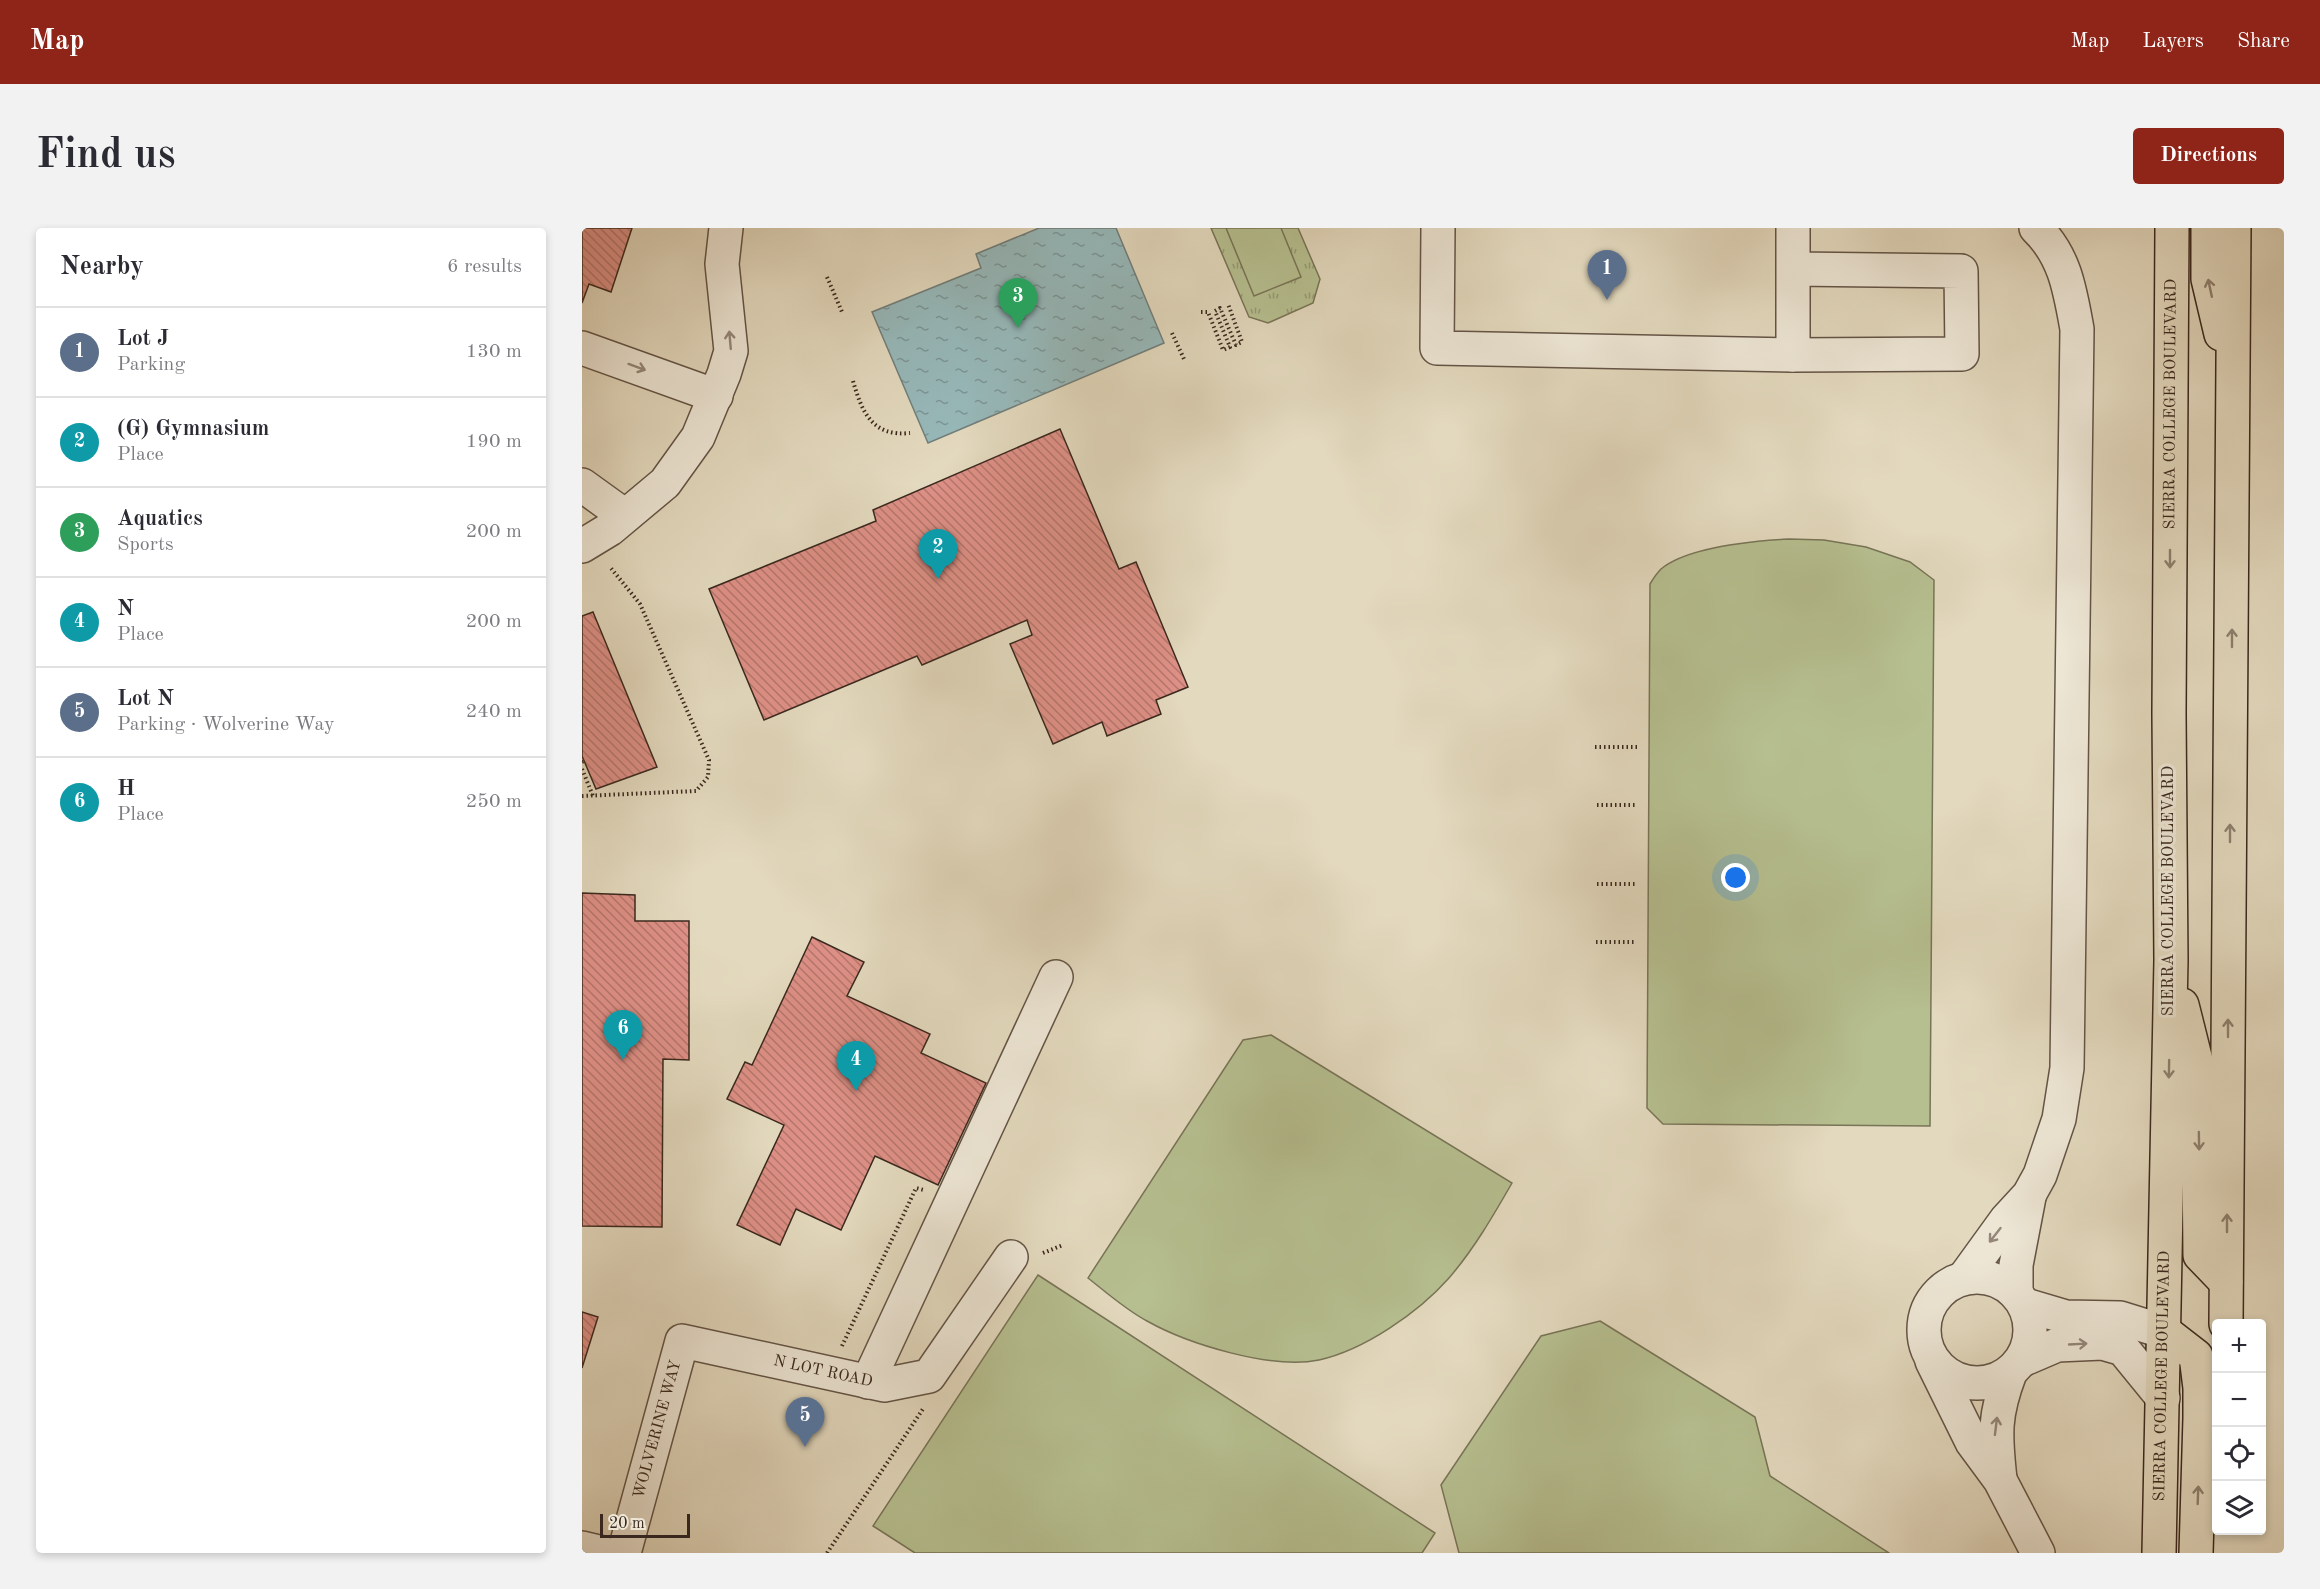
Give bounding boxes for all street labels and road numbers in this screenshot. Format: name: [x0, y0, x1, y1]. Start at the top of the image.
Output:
street label: SIERRA COLLEGE BOULEVARD: [2162, 279, 2180, 530]
street label: SIERRA COLLEGE BOULEVARD: [2161, 766, 2177, 1016]
street label: SIERRA COLLEGE BOULEVARD: [2152, 1251, 2173, 1502]
street label: N LOT ROAD: [772, 1353, 874, 1390]
street label: WOLVERINE WAY: [631, 1358, 684, 1501]

